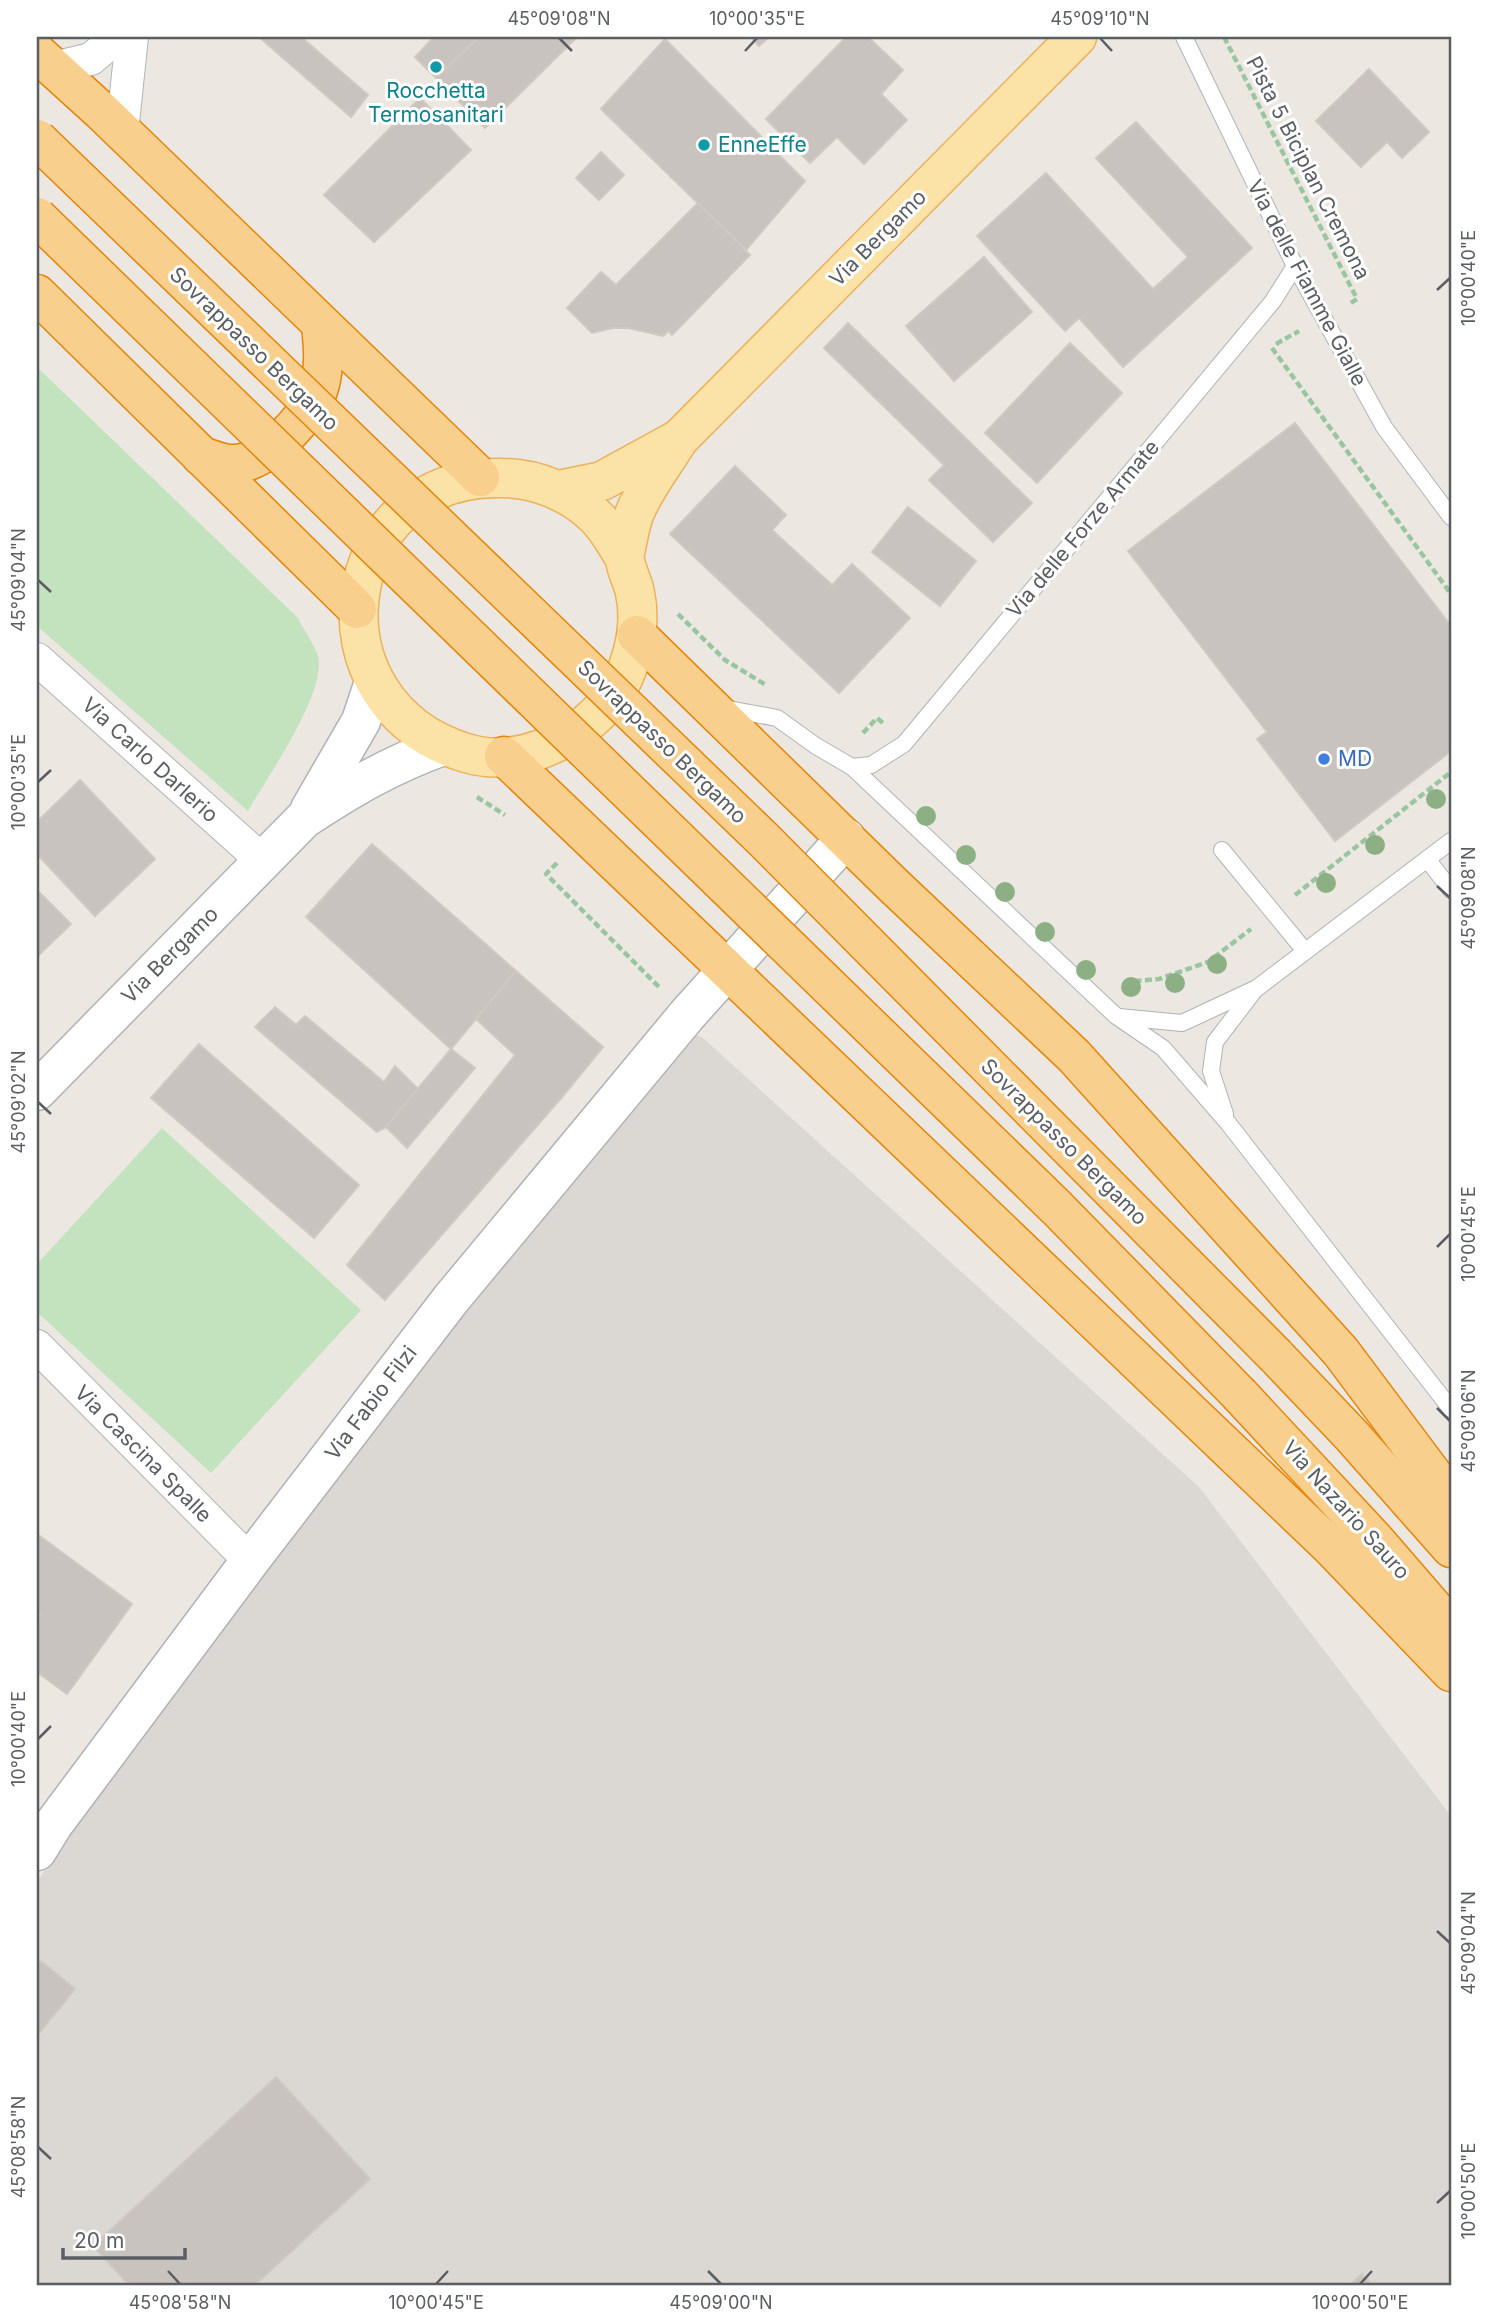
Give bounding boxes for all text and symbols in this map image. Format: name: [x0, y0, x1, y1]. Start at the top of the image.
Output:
text: 45°09'08"N: [507, 8, 611, 29]
text: 10°00'35"E: [709, 8, 805, 29]
text: 45°09'10"N: [1050, 8, 1150, 29]
street label: Pista 5 Biciplan Cremona: [1241, 52, 1376, 284]
marker: Rocchetta Termosanitari: [428, 59, 444, 75]
place label: Rocchetta Termosanitari: [368, 78, 504, 127]
place label: EnneEffe: [718, 132, 807, 157]
marker: EnneEffe: [696, 137, 712, 153]
street label: Via delle Fiamme Gialle: [1242, 175, 1372, 390]
street label: Via Bergamo: [824, 184, 931, 291]
text: 10°00'40"E: [1458, 230, 1479, 326]
street label: Sovrappasso Bergamo: [165, 262, 344, 436]
street label: Via delle Forze Armate: [1001, 435, 1164, 623]
text: 45°09'04"N: [8, 528, 29, 632]
street label: Sovrappasso Bergamo: [573, 655, 752, 829]
street label: Via Carlo Darlerio: [77, 692, 224, 827]
text: 10°00'35"E: [8, 734, 29, 830]
place label: MD: [1338, 746, 1372, 771]
marker: MD: [1316, 751, 1332, 767]
text: 45°09'08"N: [1458, 846, 1479, 950]
street label: Via Bergamo: [116, 901, 223, 1008]
text: 45°09'02"N: [8, 1051, 29, 1153]
street label: Sovrappasso Bergamo: [976, 1053, 1153, 1230]
text: 10°00'45"E: [1458, 1186, 1479, 1282]
street label: Via Fabio Filzi: [319, 1341, 422, 1465]
text: 45°09'06"N: [1458, 1369, 1479, 1473]
street label: Via Cascina Spalle: [70, 1380, 217, 1527]
street label: Via Nazario Sauro: [1278, 1435, 1415, 1584]
text: 10°00'40"E: [8, 1691, 29, 1787]
text: 45°09'04"N: [1458, 1891, 1479, 1995]
text: 45°08'58"N: [8, 2096, 29, 2198]
text: 10°00'50"E: [1458, 2143, 1479, 2239]
scale bar: [63, 2217, 186, 2261]
text: 20 m: [74, 2228, 124, 2253]
text: 45°08'58"N: [129, 2292, 231, 2313]
text: 10°00'45"E: [388, 2292, 484, 2313]
text: 45°09'00"N: [669, 2292, 773, 2313]
text: 10°00'50"E: [1312, 2292, 1408, 2313]

